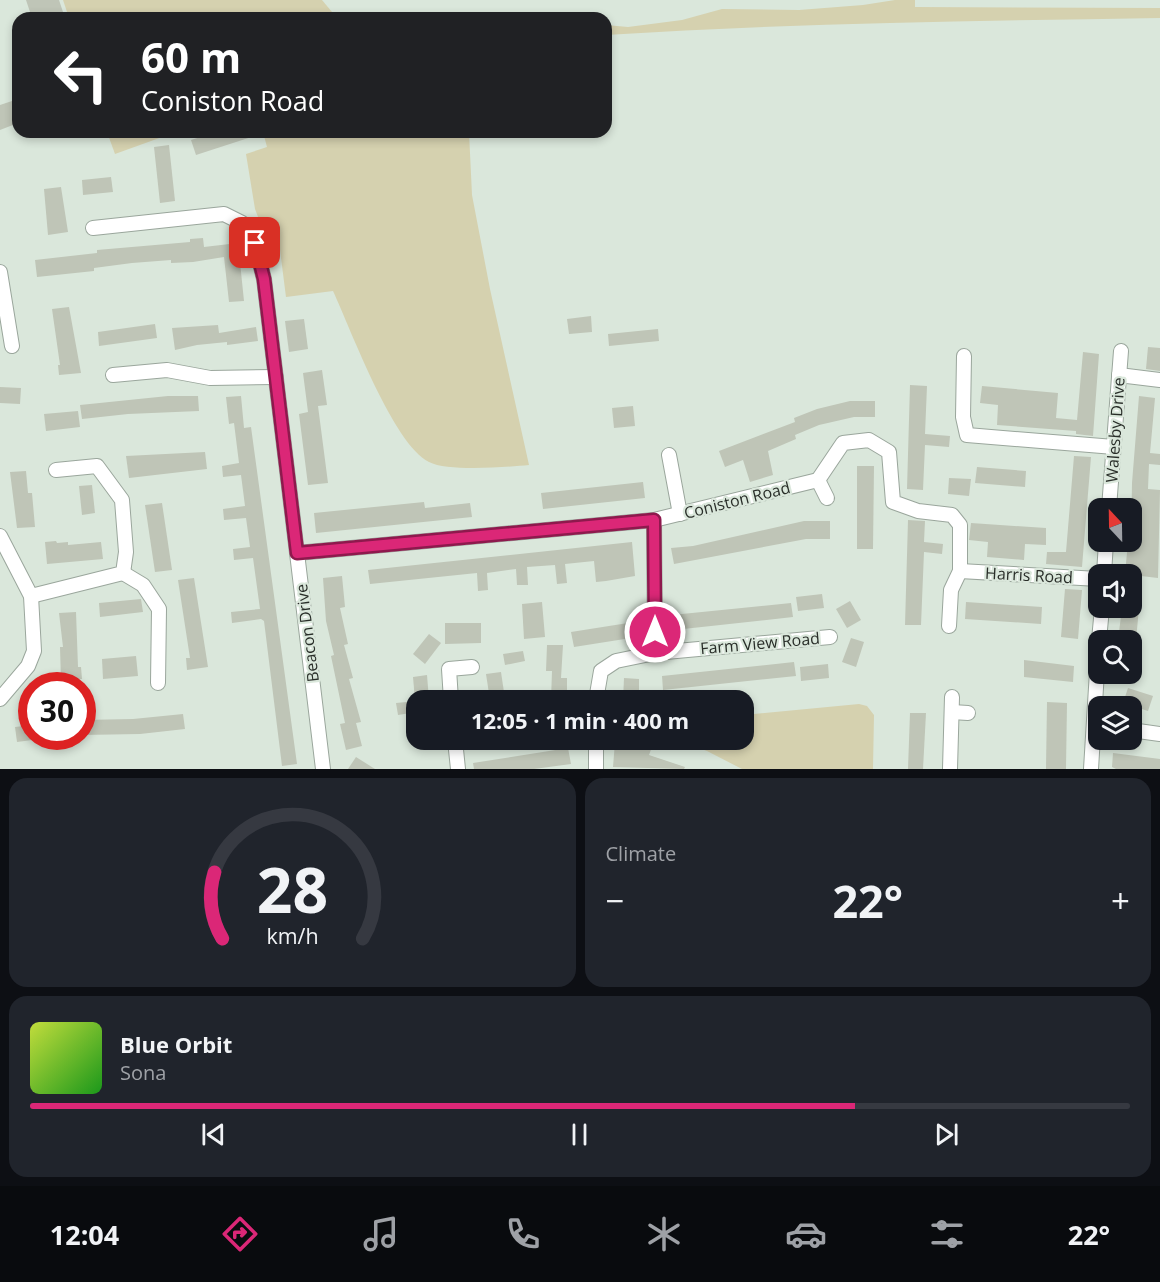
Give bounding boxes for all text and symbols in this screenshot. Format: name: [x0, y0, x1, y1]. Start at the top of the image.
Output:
text: 60 m: [141, 28, 241, 85]
icon: left: [42, 36, 120, 114]
text: Coniston Road: [141, 82, 324, 119]
pin: [229, 217, 280, 268]
icon: arrive: [238, 226, 271, 259]
street label: Walesby Drive: [1100, 377, 1130, 483]
street label: Coniston Road: [682, 476, 792, 524]
north arrow: [1088, 498, 1142, 552]
map controls: [1088, 498, 1142, 750]
street label: Harris Road: [985, 562, 1073, 588]
button: sound: [1088, 564, 1142, 618]
street label: Beacon Drive: [290, 583, 324, 683]
position arrow: [623, 600, 687, 664]
street label: Farm View Road: [699, 627, 821, 659]
button: search: [1088, 630, 1142, 684]
speed limit sign: 30: [18, 672, 96, 750]
button: layers: [1088, 696, 1142, 750]
text: 12:05 · 1 min · 400 m: [471, 705, 689, 735]
text: Climate: [606, 840, 676, 867]
text: 28: [257, 846, 328, 931]
text: 22°: [832, 870, 903, 931]
text: −: [606, 878, 624, 923]
text: +: [1111, 878, 1130, 923]
text: km/h: [266, 922, 318, 951]
text: Blue Orbit: [120, 1029, 232, 1059]
text: Sona: [120, 1059, 166, 1086]
icon: previous: [197, 1118, 230, 1151]
icon: pause: [563, 1118, 596, 1151]
icon: next: [930, 1118, 963, 1151]
icon: directions: [219, 1213, 261, 1255]
icon: music: [360, 1213, 402, 1255]
icon: phone: [502, 1213, 544, 1255]
icon: climate: [643, 1213, 685, 1255]
icon: car: [785, 1213, 827, 1255]
icon: filters: [926, 1213, 968, 1255]
text: 12:04: [50, 1216, 119, 1253]
text: 22°: [1068, 1216, 1110, 1253]

